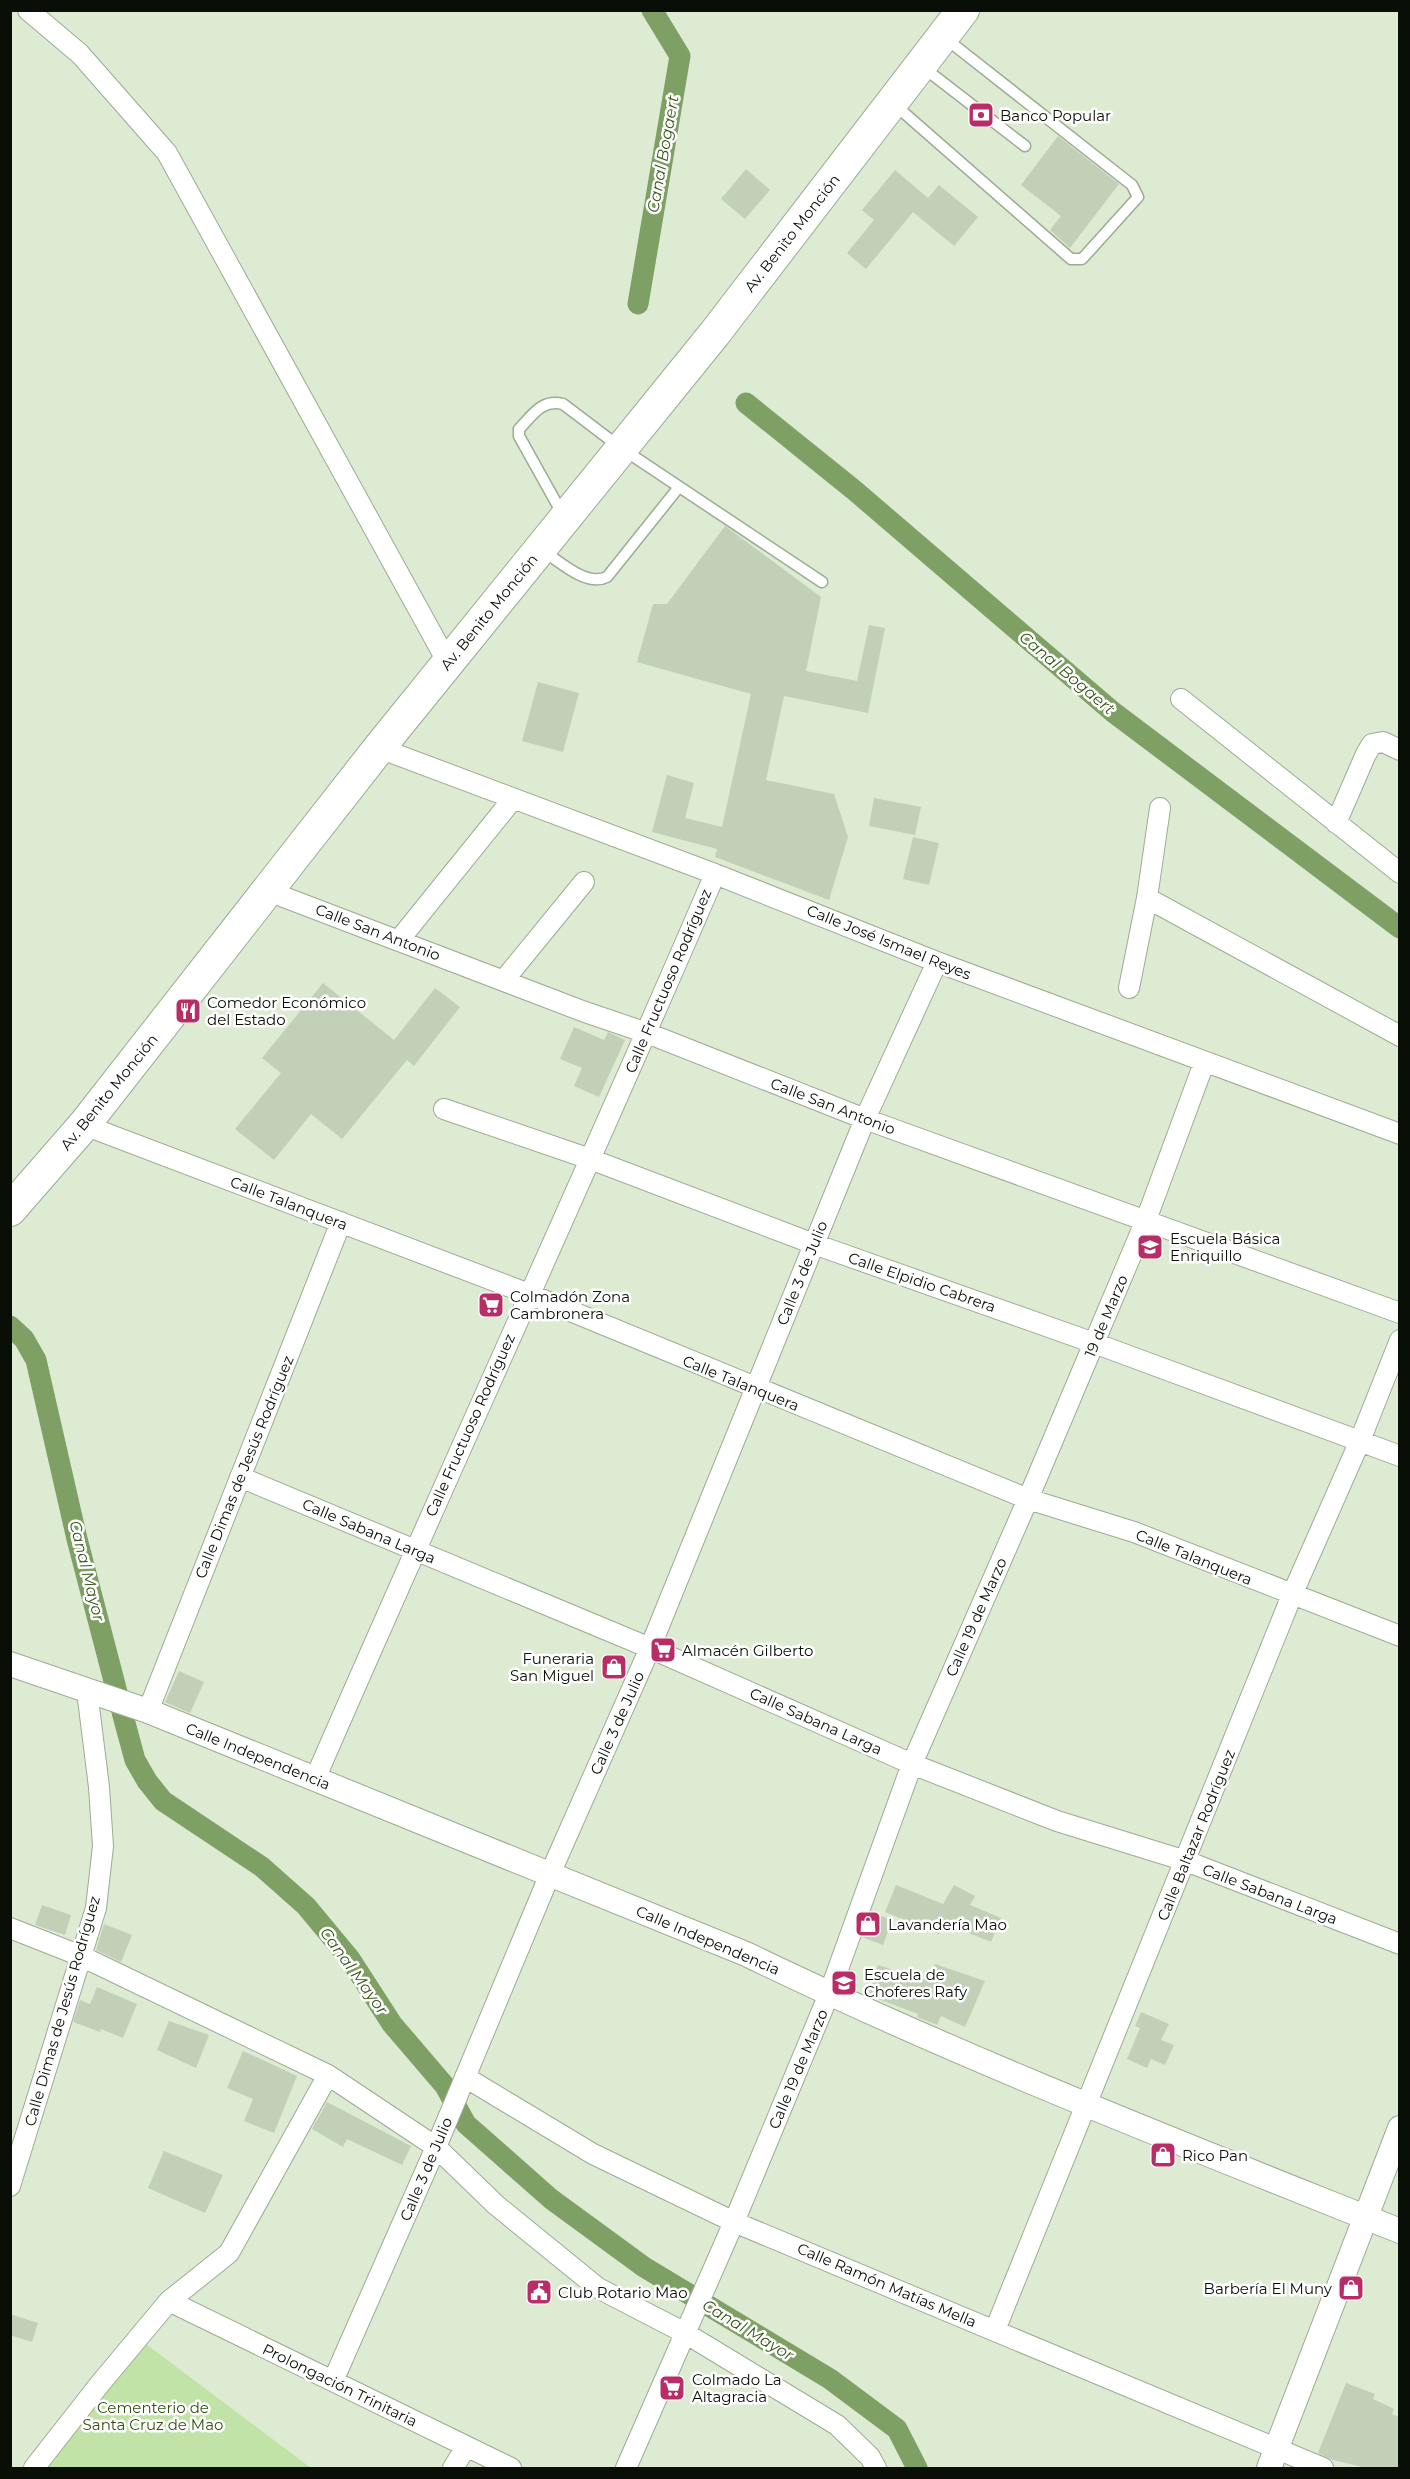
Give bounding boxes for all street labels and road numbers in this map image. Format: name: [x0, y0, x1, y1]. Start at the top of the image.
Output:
street label: Av. Benito Monción: [740, 170, 844, 296]
street label: Av. Benito Monción: [436, 550, 542, 674]
street label: Calle Fructuoso Rodríguez: [621, 886, 716, 1076]
street label: Calle San Antonio: [313, 899, 443, 965]
street label: Calle José Ismael Reyes: [804, 900, 974, 984]
street label: Av. Benito Monción: [56, 1030, 162, 1154]
street label: Calle San Antonio: [768, 1073, 898, 1139]
street label: Calle Talanquera: [228, 1172, 350, 1234]
street label: Calle 3 de Julio: [772, 1218, 832, 1328]
street label: Calle Elpidio Cabrera: [846, 1248, 998, 1316]
street label: 19 de Marzo: [1080, 1272, 1132, 1360]
street label: Calle Fructuoso Rodríguez: [421, 1330, 519, 1519]
street label: Calle Talanquera: [680, 1351, 802, 1415]
street label: Calle Dimas de Jesús Rodríguez: [190, 1353, 298, 1581]
street label: Calle Sabana Larga: [299, 1494, 439, 1568]
street label: Calle Talanquera: [1133, 1525, 1255, 1589]
street label: Calle 19 de Marzo: [941, 1555, 1011, 1679]
street label: Calle 3 de Julio: [586, 1668, 648, 1778]
street label: Calle Sabana Larga: [747, 1683, 885, 1759]
street label: Calle Independencia: [183, 1718, 333, 1794]
street label: Calle Baltazar Rodríguez: [1153, 1746, 1239, 1923]
street label: Calle Sabana Larga: [1200, 1860, 1340, 1928]
street label: Calle Dimas de Jesús Rodríguez: [20, 1893, 104, 2128]
street label: Calle Independencia: [633, 1901, 783, 1979]
street label: Calle 19 de Marzo: [764, 2006, 832, 2132]
street label: Calle 3 de Julio: [396, 2114, 456, 2224]
street label: Calle Ramón Matías Mella: [794, 2239, 980, 2331]
street label: Prolongación Trinitaria: [259, 2339, 421, 2431]

